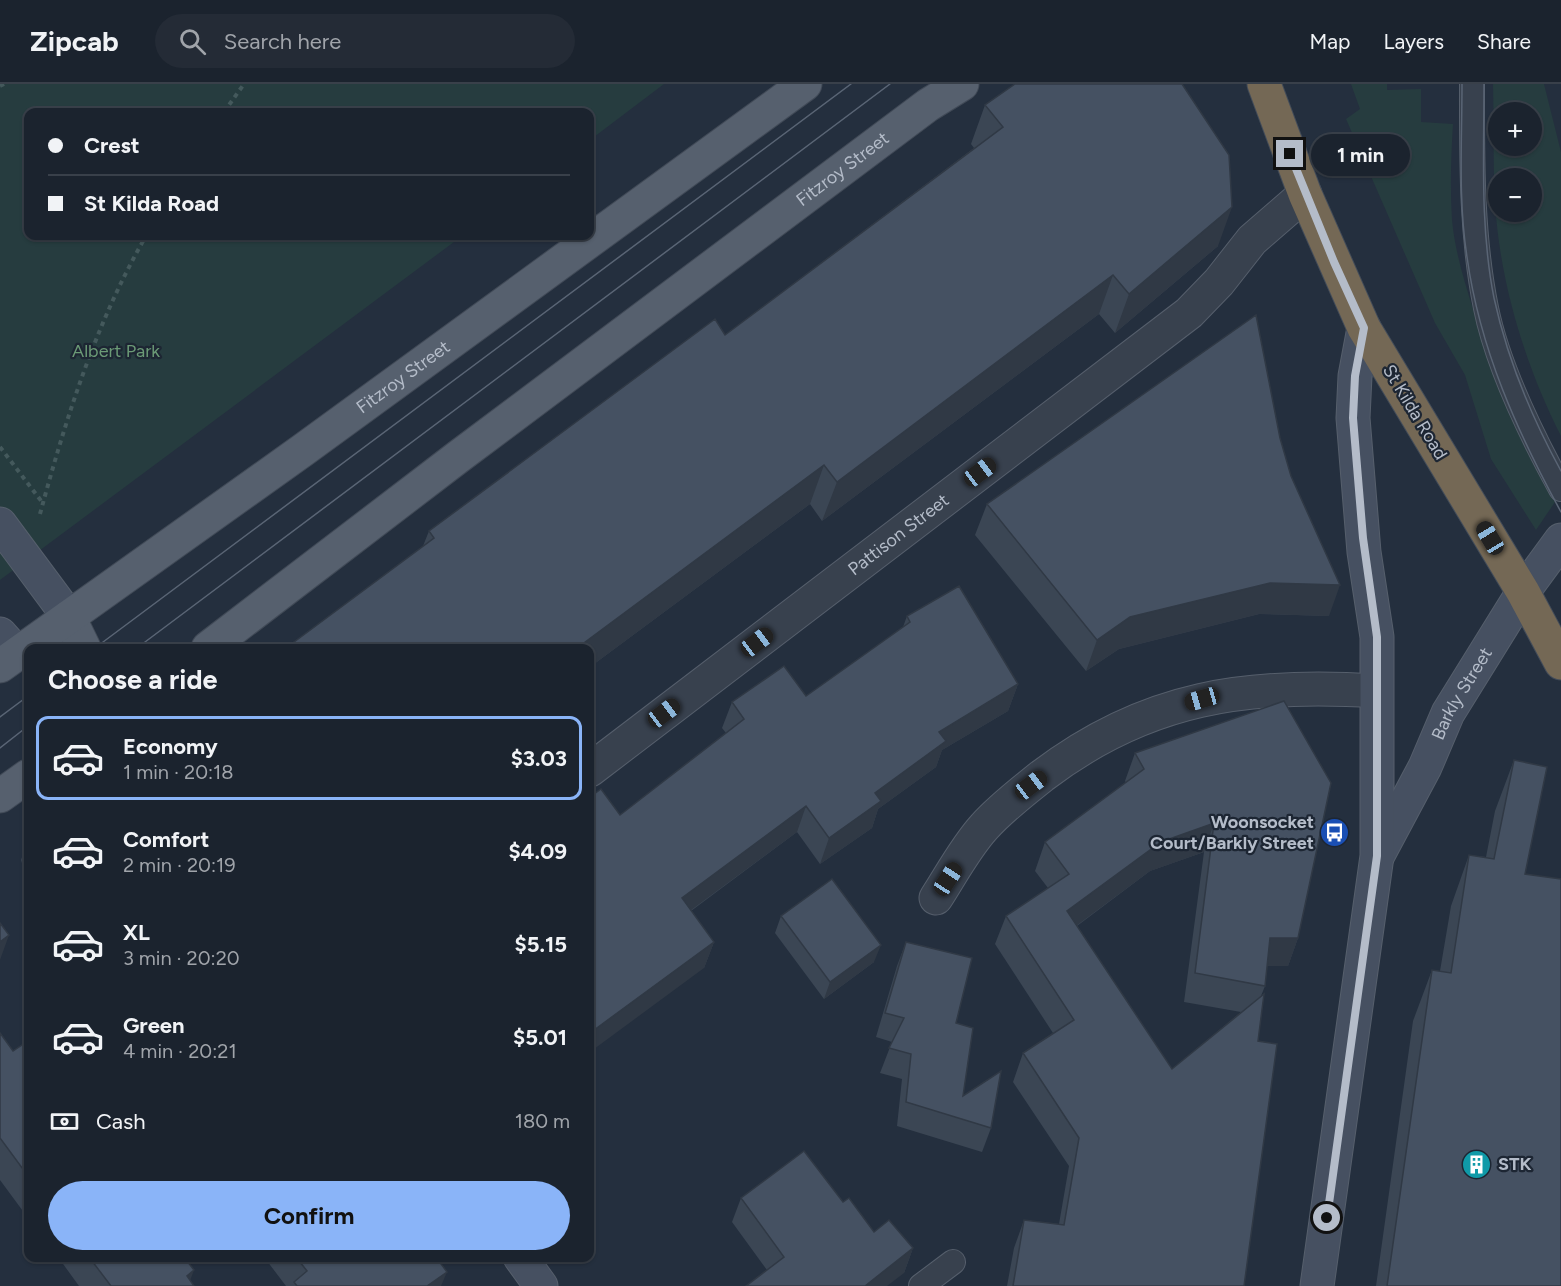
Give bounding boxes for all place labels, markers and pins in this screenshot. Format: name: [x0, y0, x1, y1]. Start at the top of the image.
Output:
place label: Woonsocket Court/Barkly Street: [1150, 811, 1314, 854]
bus stop icon: Woonsocket Court/Barkly Street: [1319, 816, 1351, 848]
building icon: STK: [1461, 1148, 1493, 1180]
place label: STK: [1498, 1153, 1531, 1175]

